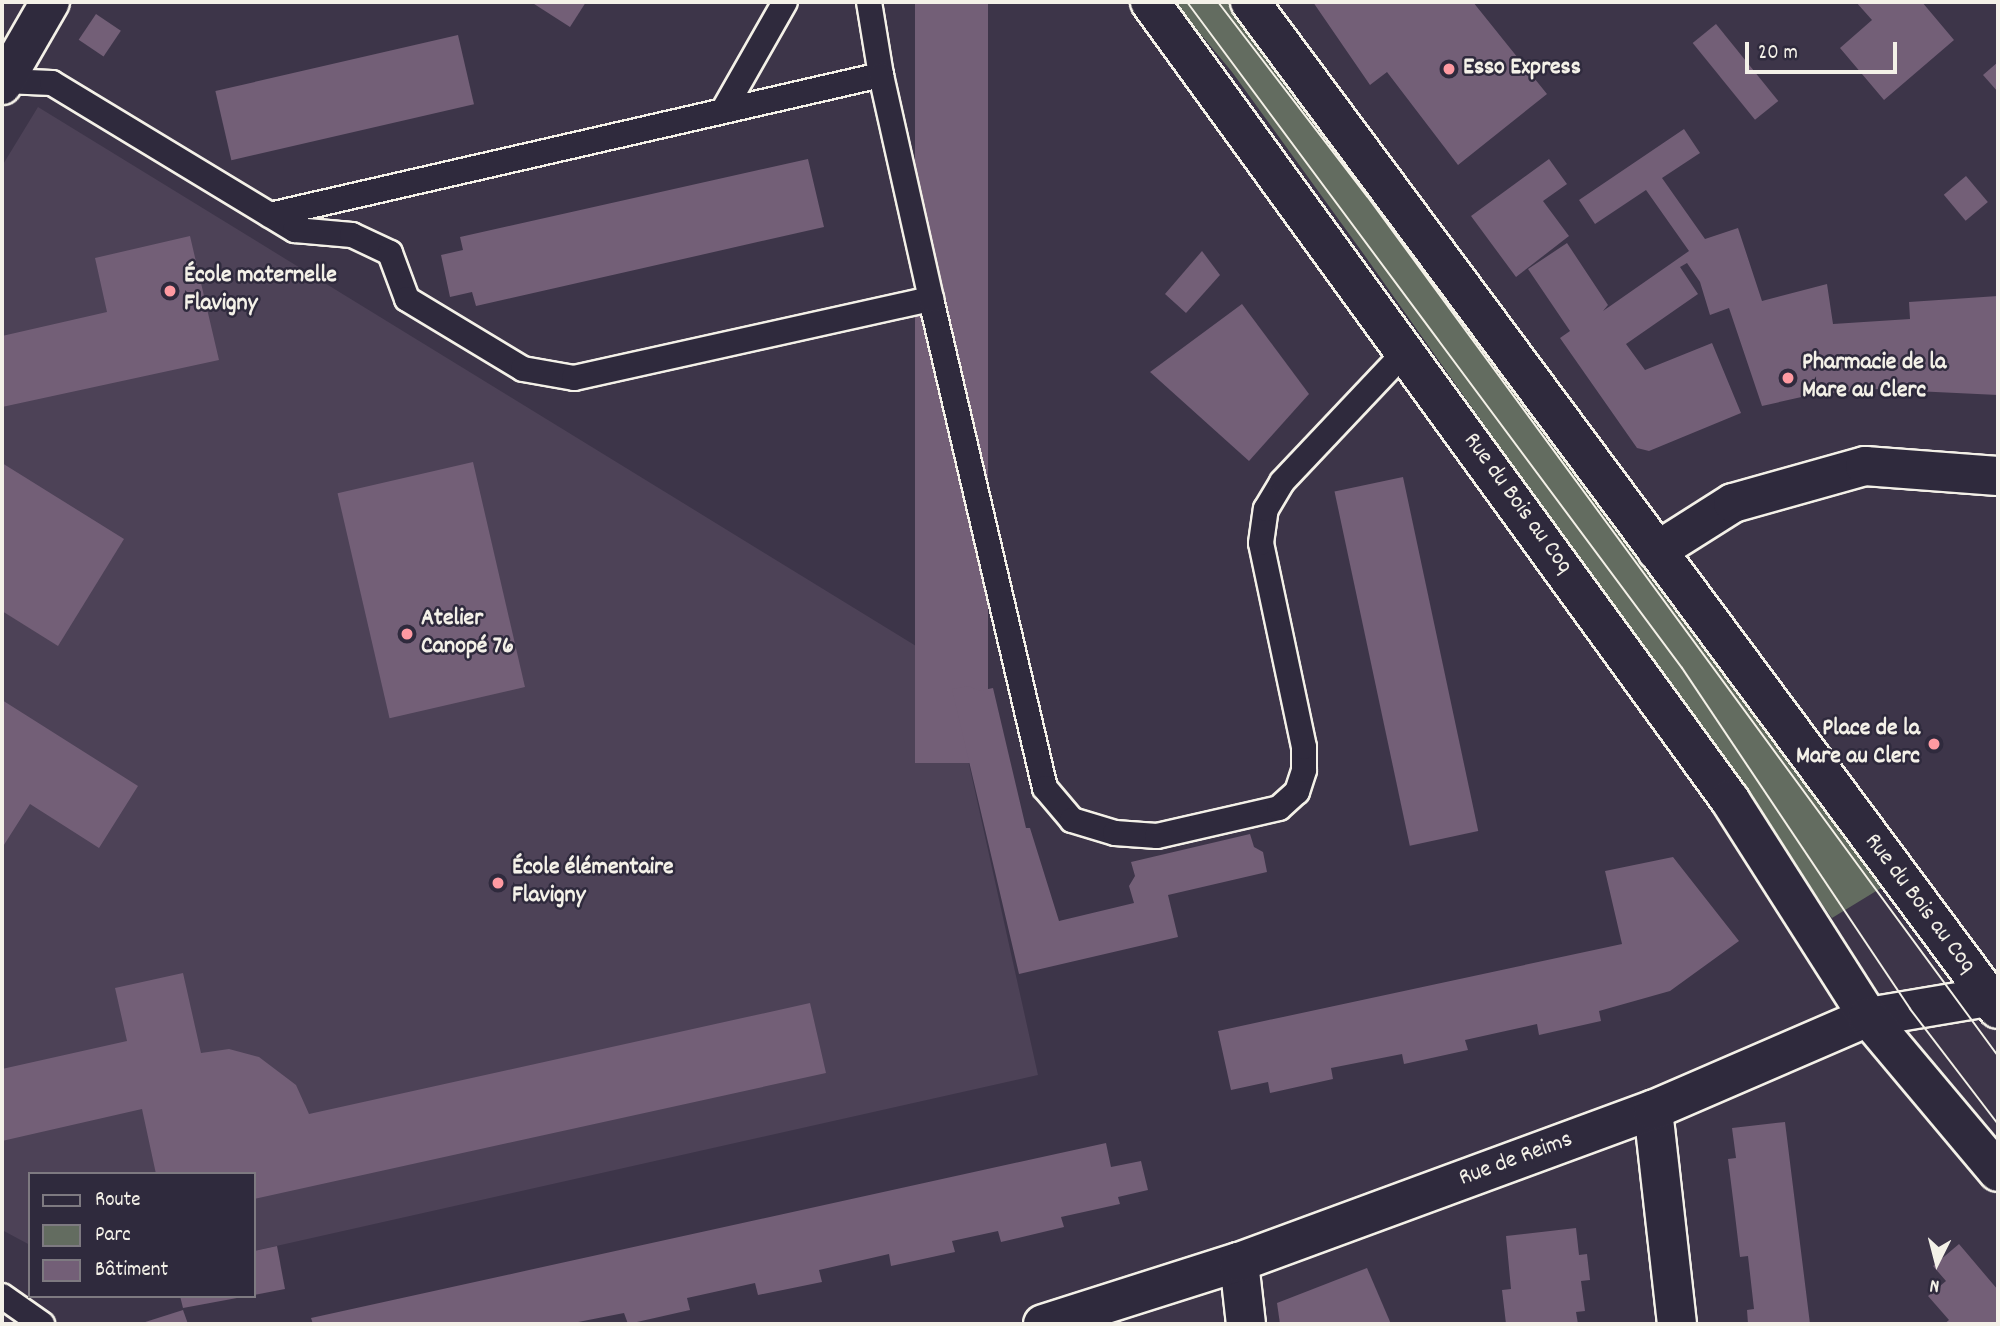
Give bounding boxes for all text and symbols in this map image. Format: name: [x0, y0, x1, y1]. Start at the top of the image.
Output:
scale bar: [1748, 28, 1900, 72]
text: 20 m: [1758, 39, 1798, 69]
place label: Esso Express: [1463, 55, 1581, 83]
marker: Esso Express: [1441, 61, 1457, 77]
place label: École maternelle Flavigny: [184, 263, 337, 319]
marker: École maternelle Flavigny: [162, 283, 178, 299]
place label: Pharmacie de la Mare au Clerc: [1802, 350, 1946, 406]
marker: Pharmacie de la Mare au Clerc: [1780, 370, 1796, 386]
street label: Rue du Bois au Coq: [1456, 428, 1578, 580]
place label: Atelier Canopé 76: [421, 606, 514, 662]
marker: Atelier Canopé 76: [399, 626, 415, 642]
place label: Place de la Mare au Clerc: [1796, 716, 1920, 772]
marker: Place de la Mare au Clerc: [1926, 736, 1942, 752]
street label: Rue du Bois au Coq: [1857, 828, 1981, 980]
place label: École élémentaire Flavigny: [512, 855, 673, 911]
marker: École élémentaire Flavigny: [490, 875, 506, 891]
street label: Rue de Reims: [1455, 1126, 1577, 1194]
legend: [28, 1172, 256, 1298]
text: Route: [95, 1186, 141, 1216]
text: Parc: [95, 1221, 131, 1251]
north arrow: [1902, 1228, 1972, 1298]
text: Bâtiment: [95, 1256, 168, 1286]
text: N: [1929, 1270, 1941, 1298]

